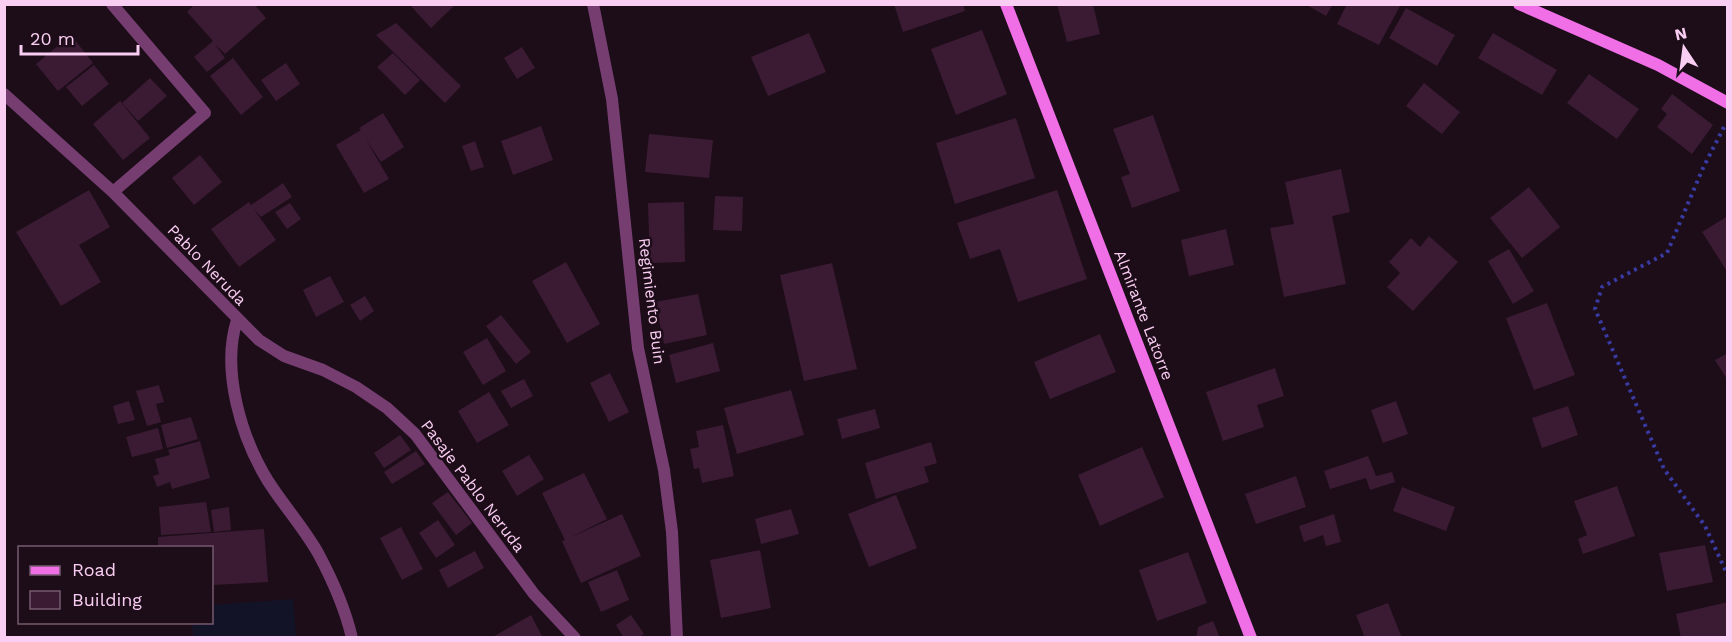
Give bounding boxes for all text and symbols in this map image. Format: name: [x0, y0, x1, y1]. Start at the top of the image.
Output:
scale bar: [21, 18, 138, 56]
north arrow: [1654, 18, 1714, 78]
text: N: [1673, 23, 1689, 44]
text: 20 m: [30, 28, 75, 49]
street label: Pablo Neruda: [164, 221, 250, 309]
street label: Regimiento Buin: [635, 237, 669, 365]
street label: Almirante Latorre: [1110, 247, 1178, 383]
street label: Pasaje Pablo Neruda: [417, 416, 529, 556]
legend: [18, 546, 213, 624]
text: Road: [72, 559, 116, 580]
text: Building: [72, 589, 142, 610]

